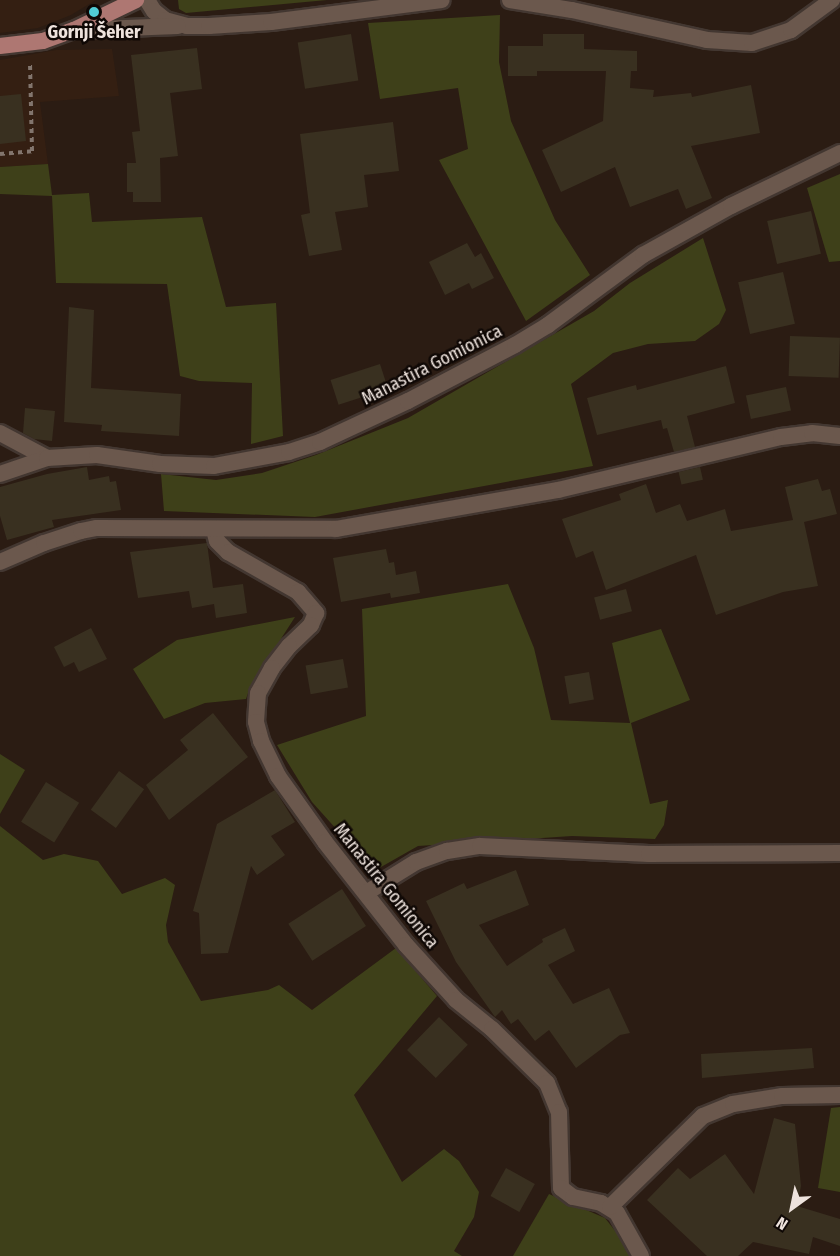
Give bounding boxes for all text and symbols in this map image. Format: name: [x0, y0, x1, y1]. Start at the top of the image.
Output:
marker: Gornji Šeher: [87, 5, 101, 19]
place label: Gornji Šeher: [48, 21, 140, 43]
street label: Manastira Gomionica: [358, 320, 506, 410]
street label: Manastira Gomionica: [329, 819, 443, 953]
north arrow: [762, 1178, 822, 1238]
text: N: [773, 1213, 791, 1234]

